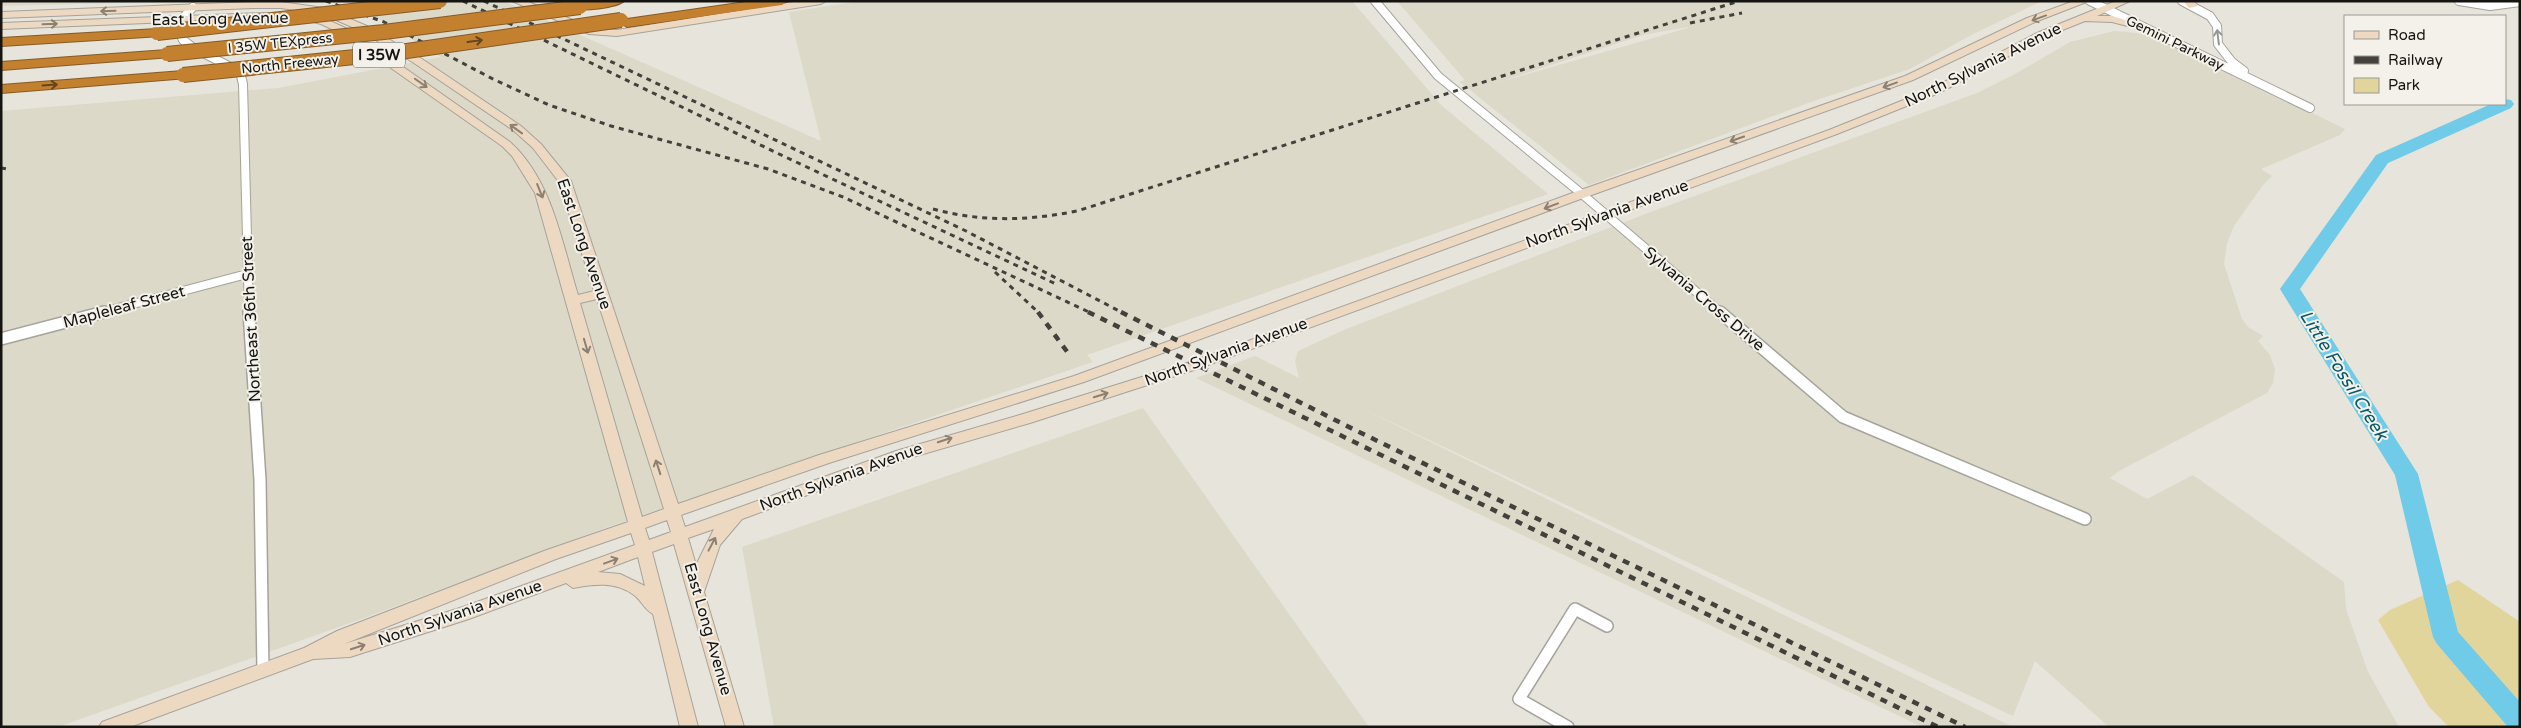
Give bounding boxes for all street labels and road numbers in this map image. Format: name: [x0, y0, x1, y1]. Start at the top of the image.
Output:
street label: East Long Avenue: [151, 8, 289, 30]
street label: Gemini Parkway: [2123, 12, 2227, 74]
street label: North Sylvania Avenue: [1901, 18, 2065, 112]
street label: I 35W TEXpress: [227, 29, 333, 57]
road number: I 35W: [353, 42, 405, 68]
street label: North Freeway: [240, 50, 340, 78]
street label: North Sylvania Avenue: [1523, 175, 1691, 253]
street label: East Long Avenue: [552, 176, 616, 312]
street label: Northeast 36th Street: [237, 236, 265, 402]
street label: Sylvania Cross Drive: [1639, 243, 1769, 355]
street label: Mapleleaf Street: [61, 281, 187, 333]
street label: North Sylvania Avenue: [1142, 313, 1310, 391]
street label: North Sylvania Avenue: [757, 438, 925, 516]
street label: East Long Avenue: [679, 560, 737, 698]
street label: North Sylvania Avenue: [375, 576, 545, 650]

